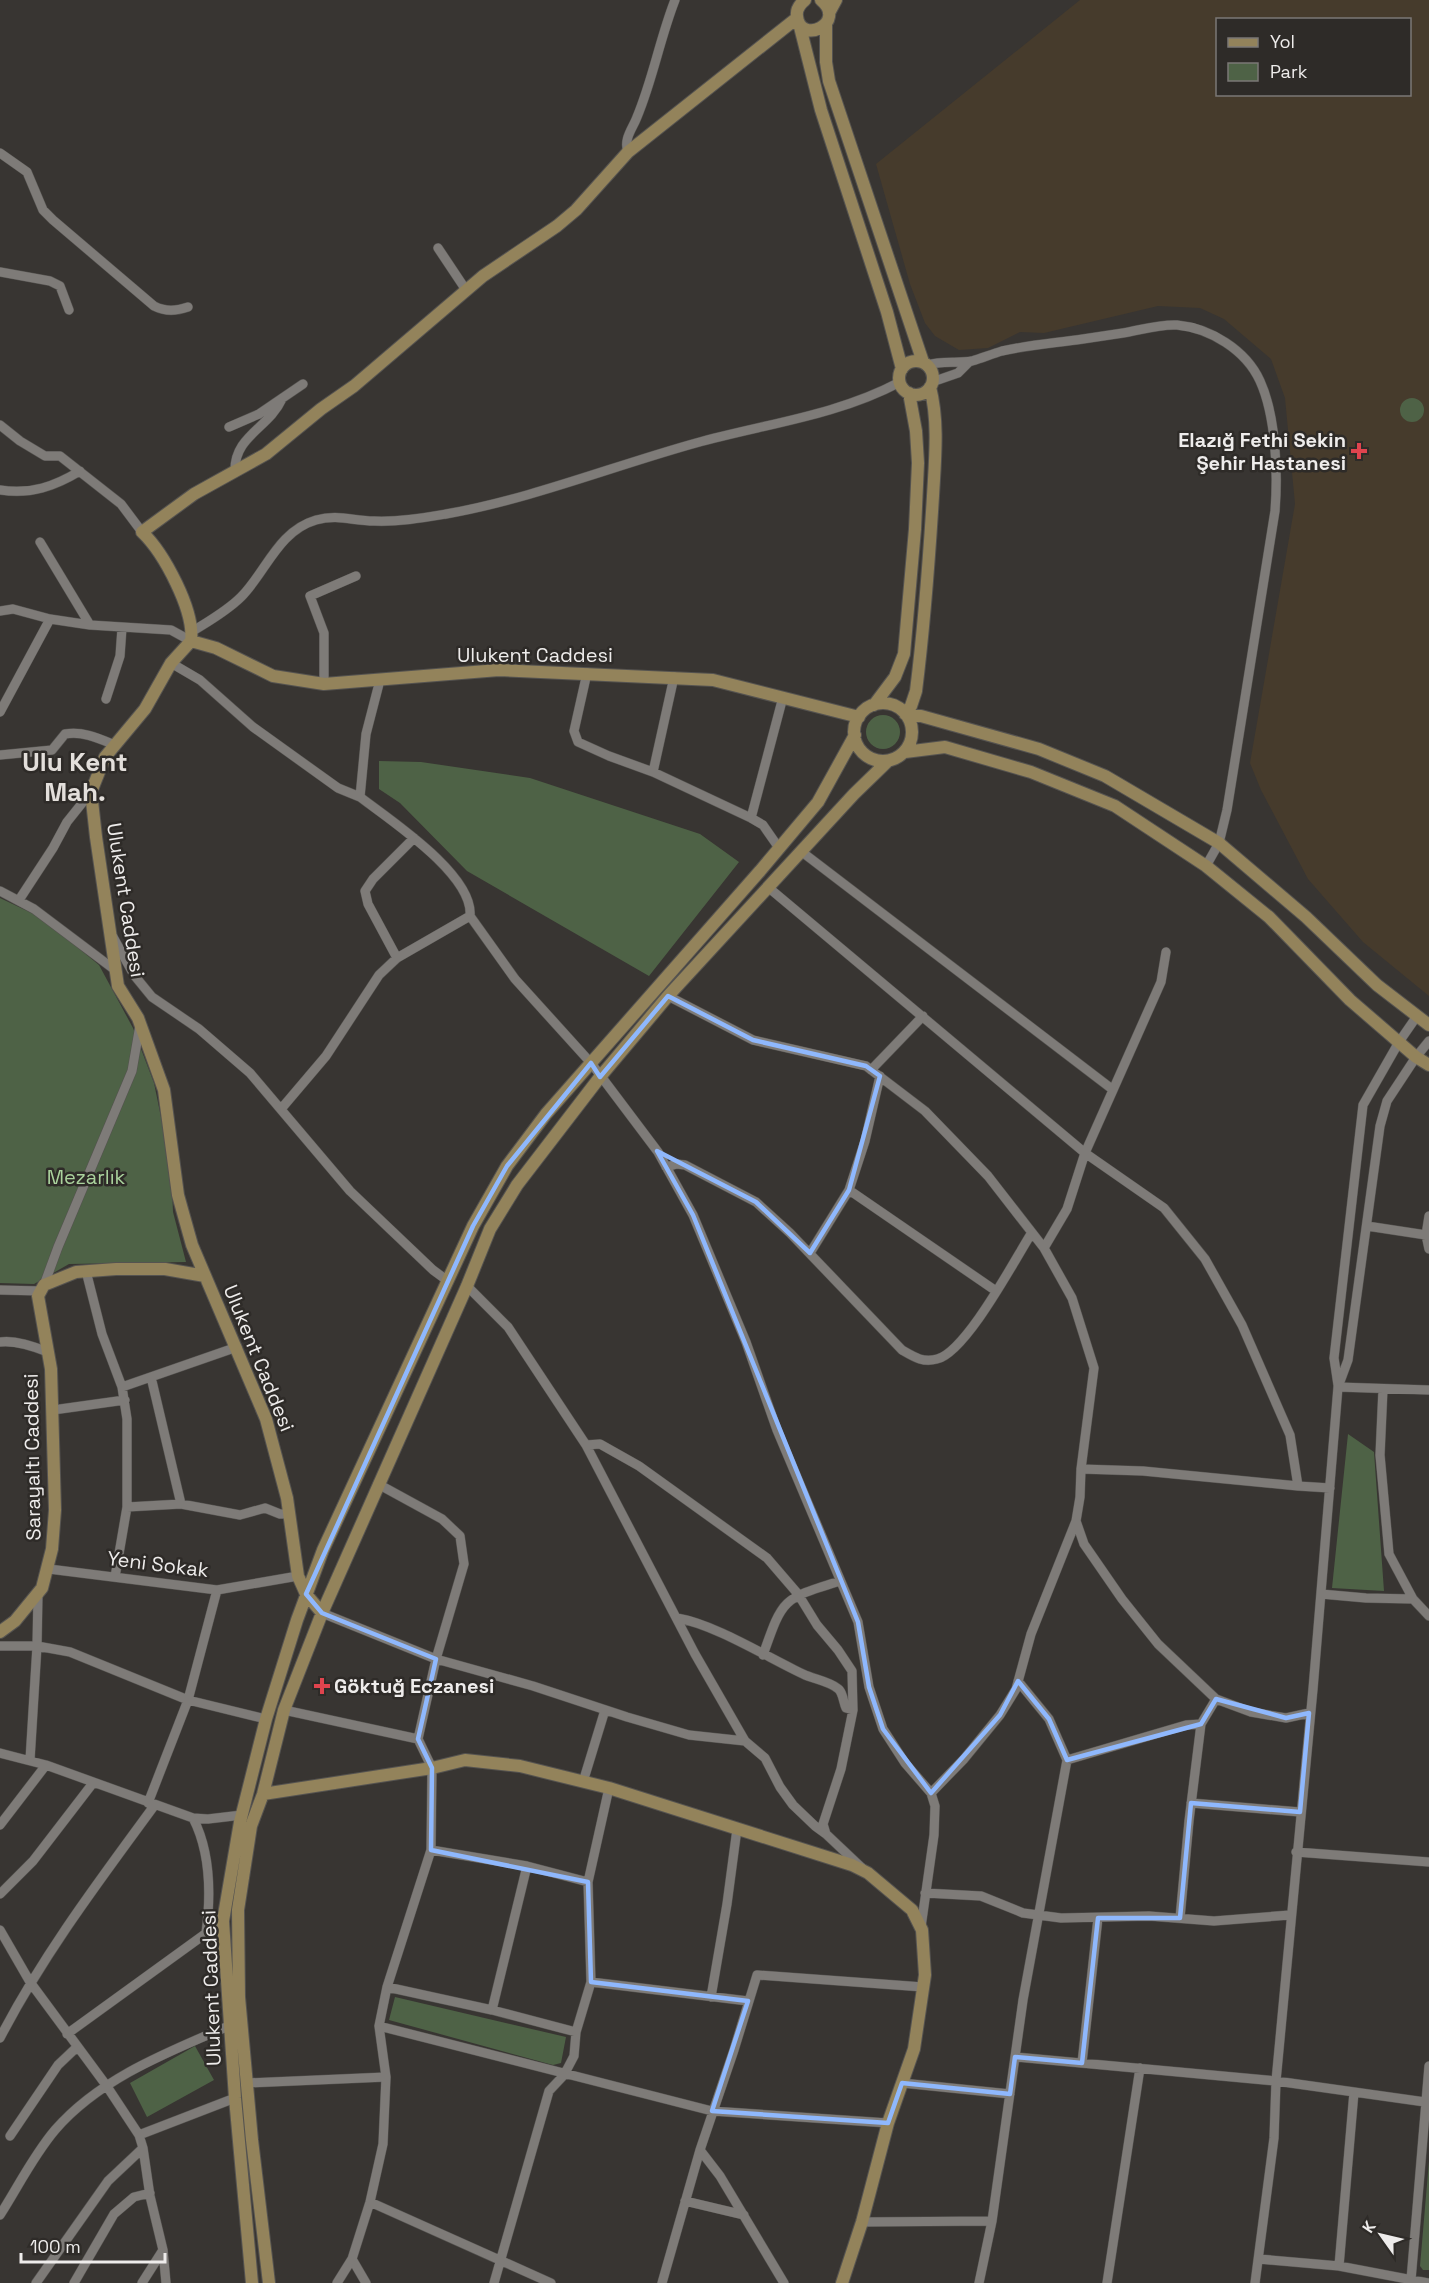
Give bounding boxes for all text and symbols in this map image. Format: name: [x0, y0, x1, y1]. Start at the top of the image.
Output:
legend: [1216, 18, 1411, 96]
text: Yol: [1270, 30, 1295, 53]
text: Park: [1270, 60, 1308, 83]
place label: Elazığ Fethi Sekin Şehir Hastanesi: [1178, 427, 1346, 476]
marker: Elazığ Fethi Sekin Şehir Hastanesi: [1350, 442, 1368, 460]
street label: Ulukent Caddesi: [457, 642, 613, 668]
district label: Ulu Kent Mah.: [22, 745, 128, 809]
street label: Ulukent Caddesi: [101, 821, 151, 979]
park label: Mezarlık: [47, 1164, 126, 1190]
street label: Ulukent Caddesi: [218, 1281, 300, 1435]
street label: Sarayaltı Caddesi: [18, 1373, 46, 1541]
street label: Yeni Sokak: [106, 1545, 210, 1583]
place label: Göktuğ Eczanesi: [334, 1673, 494, 1699]
marker: Göktuğ Eczanesi: [315, 1679, 329, 1693]
street label: Ulukent Caddesi: [195, 1910, 227, 2066]
north arrow: [1351, 2205, 1411, 2265]
text: K: [1357, 2217, 1380, 2237]
scale bar: [21, 2226, 165, 2264]
text: 100 m: [30, 2235, 81, 2258]

